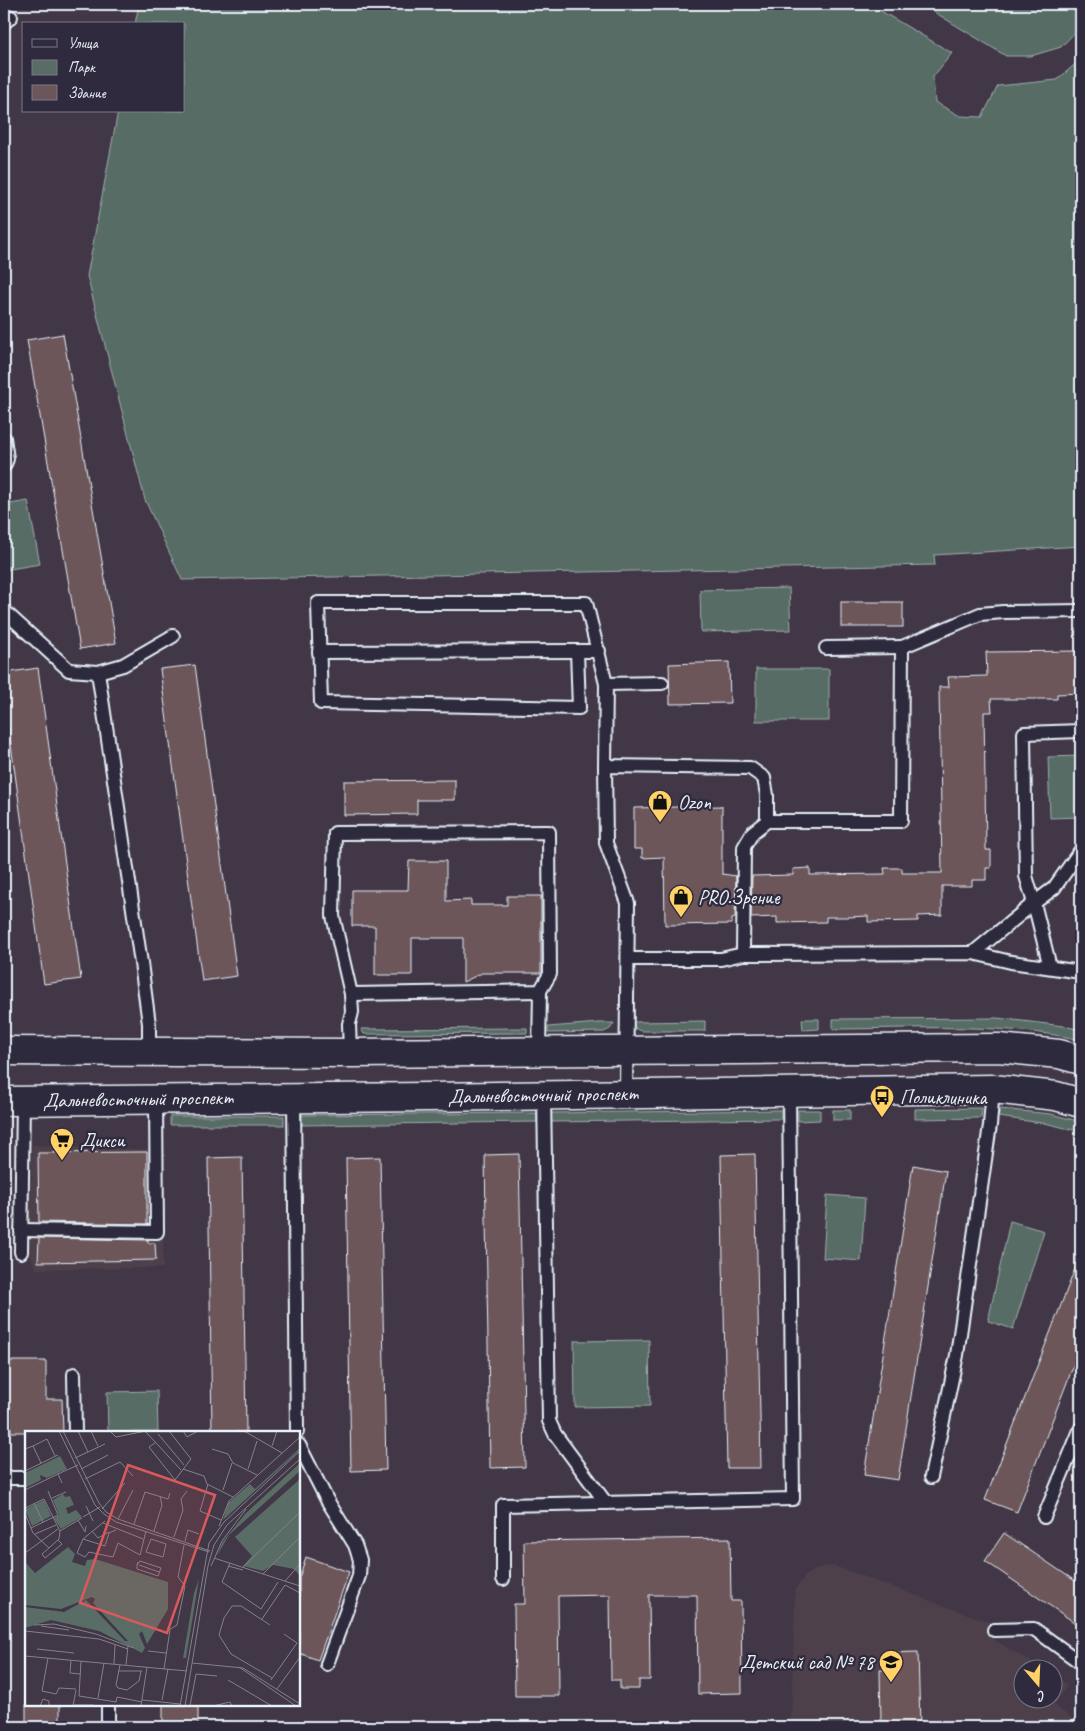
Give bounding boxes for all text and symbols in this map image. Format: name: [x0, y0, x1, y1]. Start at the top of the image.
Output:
legend: [22, 22, 185, 112]
text: Улица: [68, 34, 99, 53]
text: Парк: [68, 58, 96, 77]
text: Здание: [68, 84, 107, 103]
shop icon: Ozon: [647, 789, 673, 823]
place label: Ozon: [678, 790, 712, 815]
shop icon: PRO.Зрение: [668, 884, 694, 918]
place label: PRO.Зрение: [698, 885, 781, 910]
street label: Дальневосточный проспект: [448, 1081, 639, 1109]
bus stop icon: Поликлиника: [869, 1084, 895, 1118]
street label: Дальневосточный проспект: [43, 1085, 234, 1113]
place label: Поликлиника: [900, 1085, 988, 1110]
supermarket icon: Дикси: [49, 1127, 75, 1161]
place label: Дикси: [80, 1128, 126, 1153]
inset map: [25, 1431, 300, 1706]
school or university icon: Детский сад № 78: [878, 1649, 904, 1683]
place label: Детский сад № 78: [740, 1650, 876, 1675]
north arrow: [1012, 1658, 1062, 1708]
text: С: [1034, 1687, 1048, 1706]

